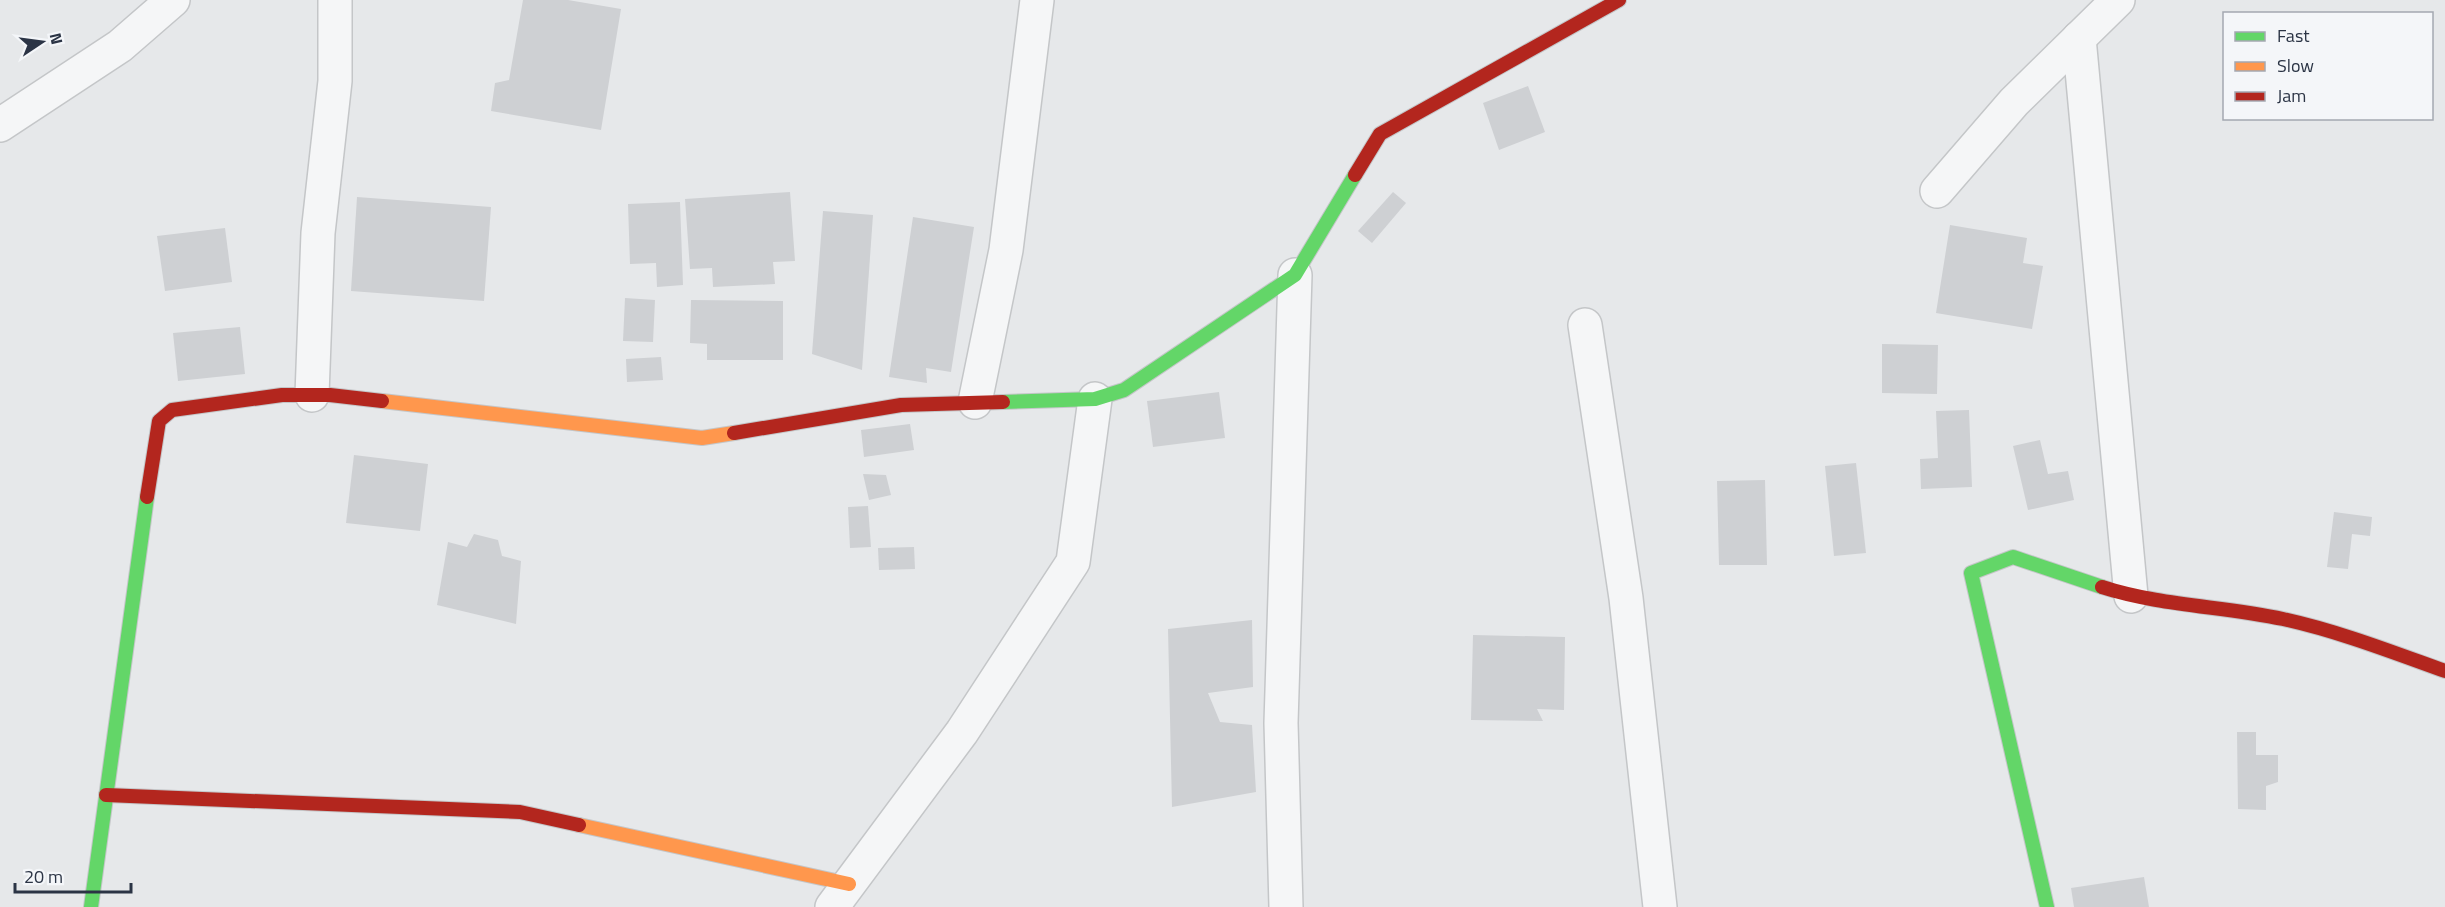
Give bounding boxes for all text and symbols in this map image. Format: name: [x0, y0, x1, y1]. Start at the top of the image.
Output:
north arrow: [12, 12, 72, 72]
legend: [2223, 12, 2433, 120]
text: Fast: [2277, 22, 2310, 49]
text: N: [44, 31, 70, 47]
text: Slow: [2277, 52, 2314, 79]
text: Jam: [2277, 82, 2306, 109]
scale bar: [15, 856, 130, 894]
text: 20 m: [24, 863, 63, 890]

